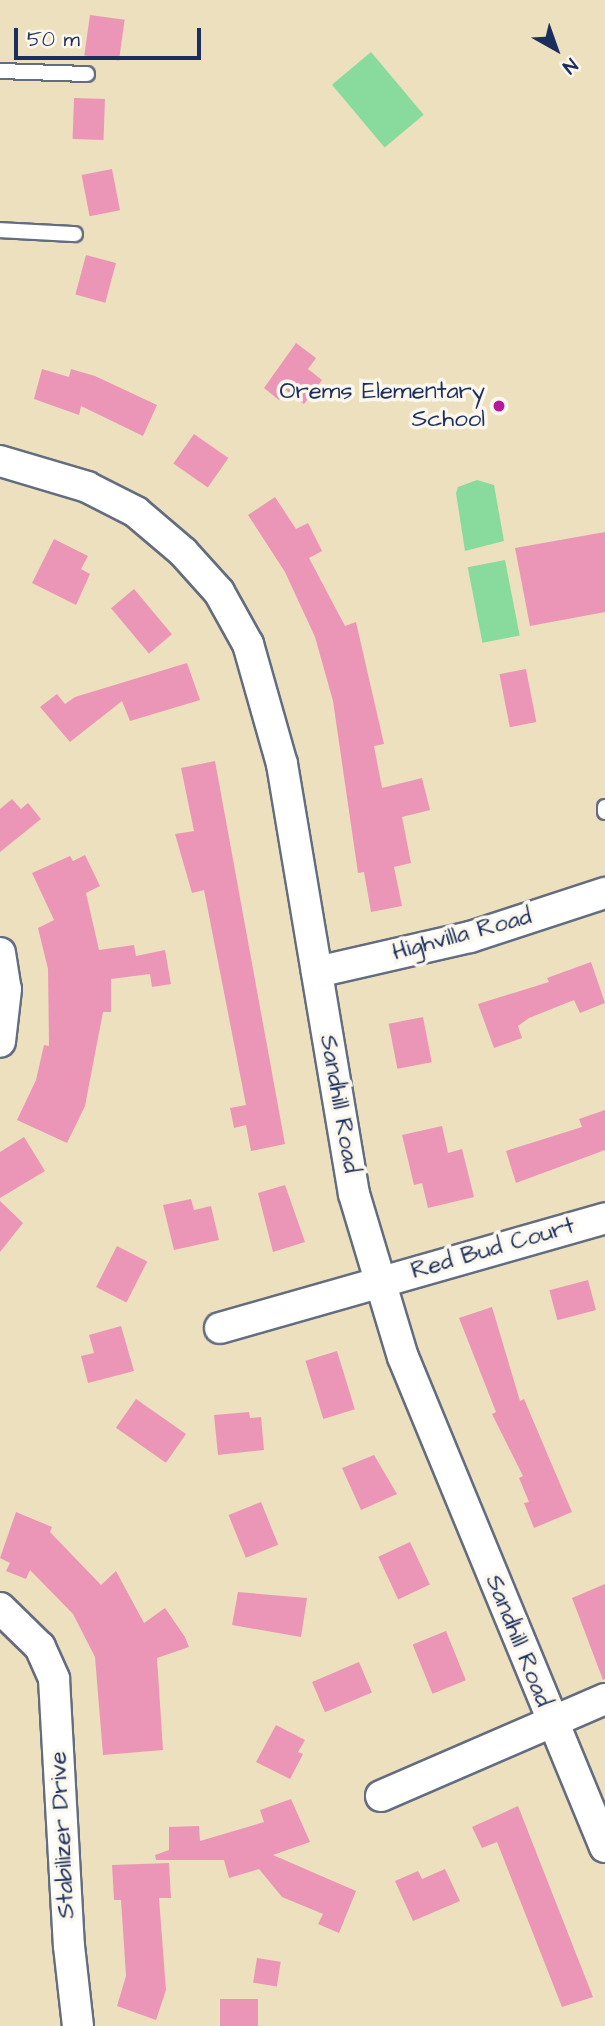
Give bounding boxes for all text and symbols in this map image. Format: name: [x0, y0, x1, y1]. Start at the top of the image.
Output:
scale bar: [18, 14, 205, 58]
north arrow: [521, 14, 591, 84]
text: 50 m: [27, 25, 80, 54]
text: N: [557, 51, 583, 80]
place label: Orems Elementary School: [279, 378, 485, 434]
marker: Orems Elementary School: [491, 398, 507, 414]
street label: Highvilla Road: [389, 903, 535, 967]
street label: Sandhill Road: [313, 1033, 365, 1175]
street label: Red Bud Court: [408, 1212, 578, 1286]
street label: Sandhill Road: [478, 1571, 558, 1711]
street label: Stabilizer Drive: [44, 1751, 82, 1919]

